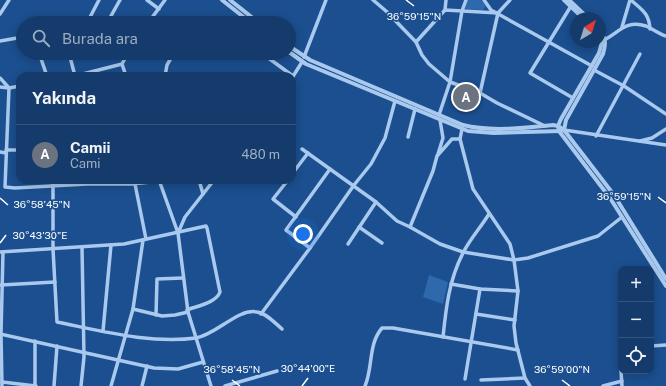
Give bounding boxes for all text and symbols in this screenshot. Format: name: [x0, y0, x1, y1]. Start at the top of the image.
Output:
text: 36°59'15"N: [387, 10, 441, 22]
north arrow: [570, 12, 606, 48]
search box: [16, 16, 296, 60]
icon: search: [30, 27, 52, 49]
text: Burada ara: [62, 30, 138, 47]
pin: A: [453, 82, 479, 112]
text: Yakında: [32, 88, 96, 108]
text: Camii: [70, 139, 110, 156]
text: A: [40, 147, 50, 162]
text: 480 m: [241, 147, 280, 162]
text: Cami: [70, 156, 100, 171]
text: 36°59'15"N: [597, 190, 651, 202]
text: 36°58'45"N: [14, 198, 70, 210]
your location: [293, 224, 313, 244]
text: 30°43'30"E: [13, 229, 67, 241]
map controls: [618, 266, 654, 374]
button: +: [618, 266, 654, 302]
button: −: [618, 302, 654, 338]
button: locate: [618, 338, 654, 374]
text: 30°44'00"E: [281, 362, 335, 374]
text: 36°58'45"N: [204, 363, 260, 375]
text: 36°59'00"N: [534, 363, 590, 375]

